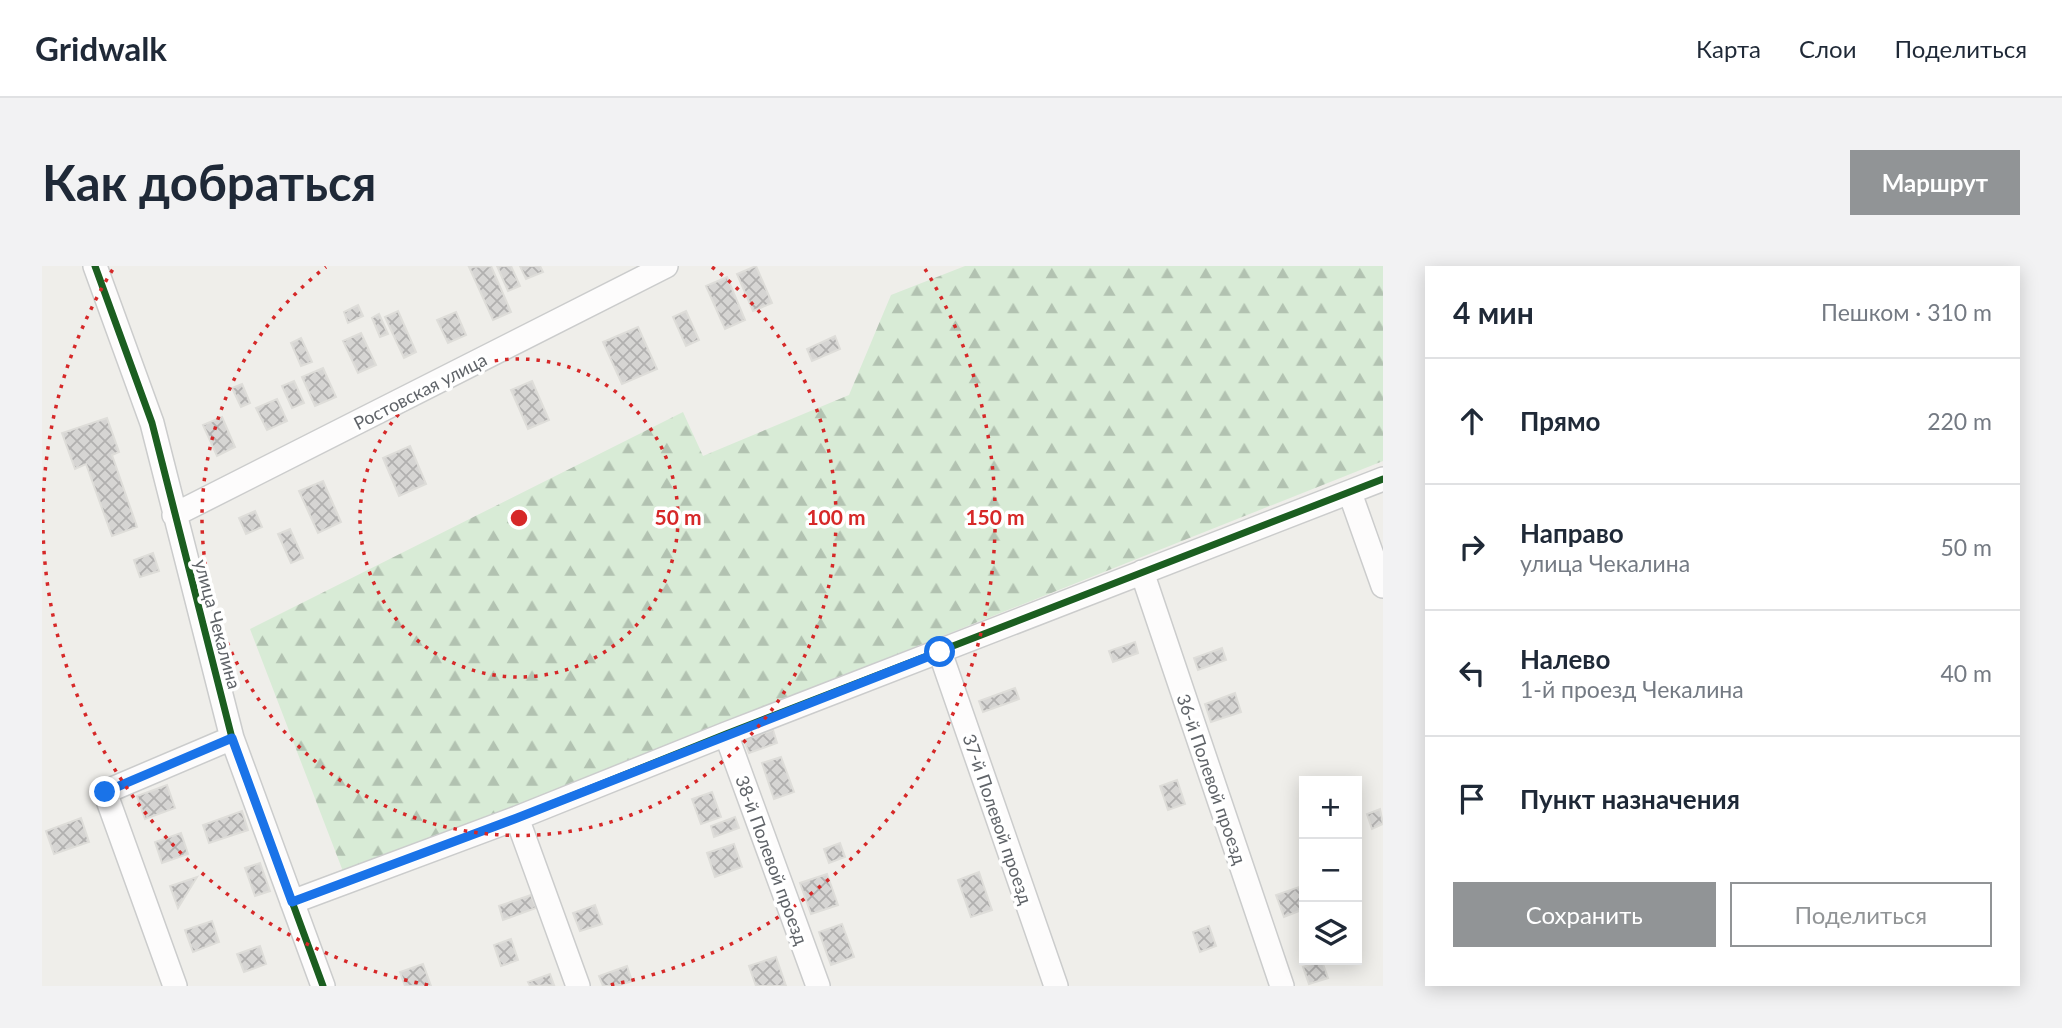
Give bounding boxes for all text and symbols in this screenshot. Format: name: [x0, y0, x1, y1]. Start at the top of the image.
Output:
text: Gridwalk: [35, 28, 167, 68]
text: Карта: [1696, 34, 1761, 63]
text: Слои: [1799, 34, 1856, 63]
text: Поделиться: [1894, 34, 2027, 63]
button: Маршрут: [1850, 150, 2020, 215]
text: Как добраться: [42, 153, 376, 211]
text: 4 мин: [1453, 294, 1534, 330]
text: Пешком · 310 m: [1821, 298, 1992, 326]
street label: Ростовская улица: [350, 348, 490, 434]
icon: ahead: [1453, 402, 1491, 440]
text: Прямо: [1520, 405, 1601, 437]
text: 220 m: [1927, 407, 1992, 435]
text: 50 m: [654, 504, 702, 529]
text: 100 m: [806, 504, 866, 529]
text: 150 m: [965, 504, 1025, 529]
centre of rings: [507, 506, 531, 530]
text: Направо: [1520, 517, 1624, 549]
icon: right: [1453, 528, 1491, 566]
text: 50 m: [1941, 533, 1992, 561]
text: улица Чекалина: [1520, 549, 1690, 577]
street label: улица Чекалина: [190, 557, 246, 691]
route start: [924, 636, 955, 667]
text: Налево: [1520, 643, 1610, 675]
icon: left: [1453, 654, 1491, 692]
text: 40 m: [1941, 659, 1992, 687]
text: 1-й проезд Чекалина: [1520, 675, 1744, 703]
street label: 36-й Полевой проезд: [1173, 691, 1251, 867]
street label: 37-й Полевой проезд: [959, 731, 1037, 907]
street label: 38-й Полевой проезд: [731, 772, 813, 948]
route end: [89, 776, 120, 807]
map controls: [1299, 776, 1362, 965]
button: +: [1299, 776, 1362, 839]
icon: arrive: [1453, 780, 1491, 818]
text: Пункт назначения: [1520, 783, 1740, 815]
button: −: [1299, 839, 1362, 902]
button: Сохранить: [1453, 882, 1716, 947]
button: Поделиться: [1730, 882, 1992, 947]
button: layers: [1299, 902, 1362, 965]

